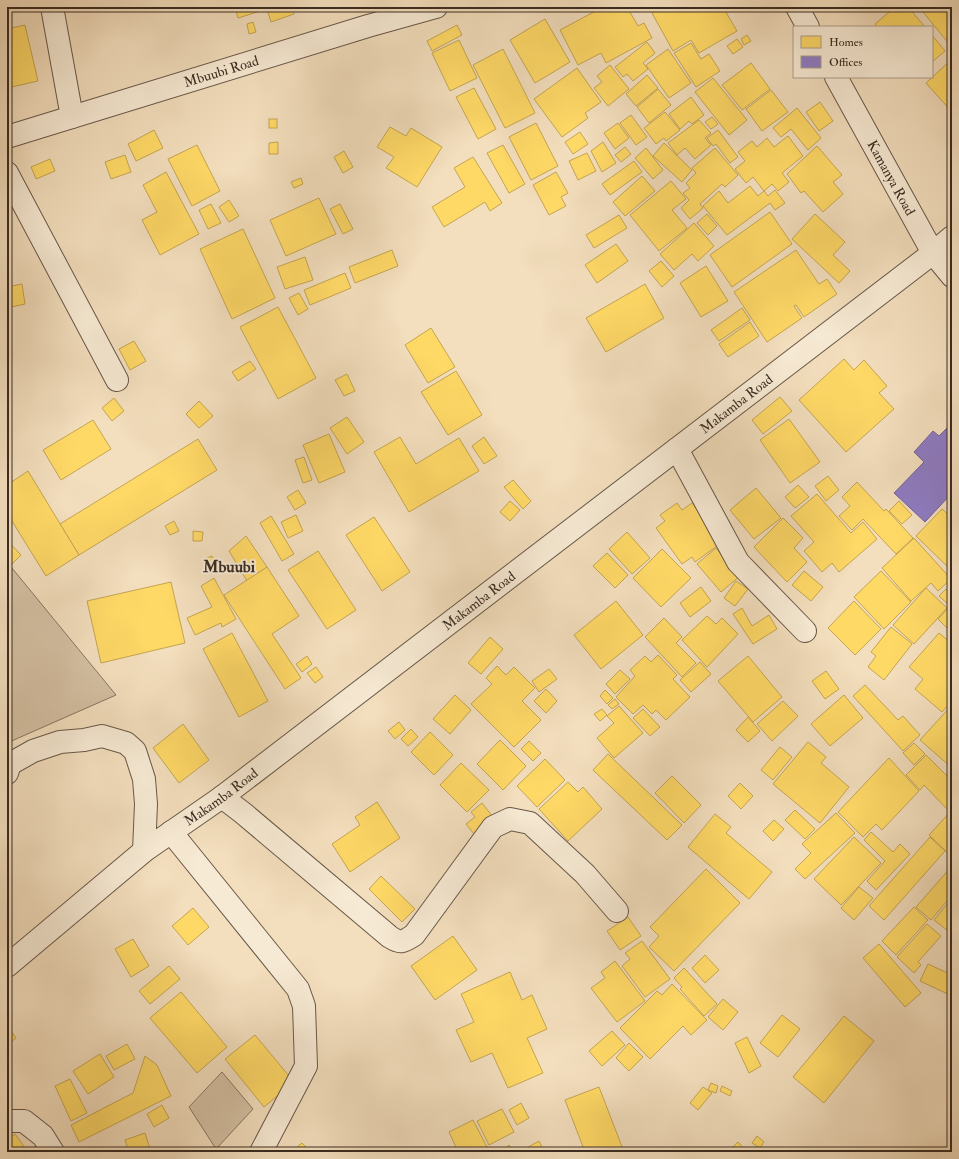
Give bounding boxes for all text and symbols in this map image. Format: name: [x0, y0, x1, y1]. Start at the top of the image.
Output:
legend: [793, 26, 933, 78]
text: Homes: [829, 35, 863, 50]
street label: Mbuubi Road: [182, 52, 261, 91]
text: Offices: [829, 55, 862, 70]
street label: Kamanya Road: [864, 137, 919, 219]
street label: Makamba Road: [697, 371, 776, 437]
district label: Mbuubi: [202, 557, 256, 577]
street label: Makamba Road: [439, 568, 519, 634]
street label: Makamba Road: [181, 765, 262, 830]

